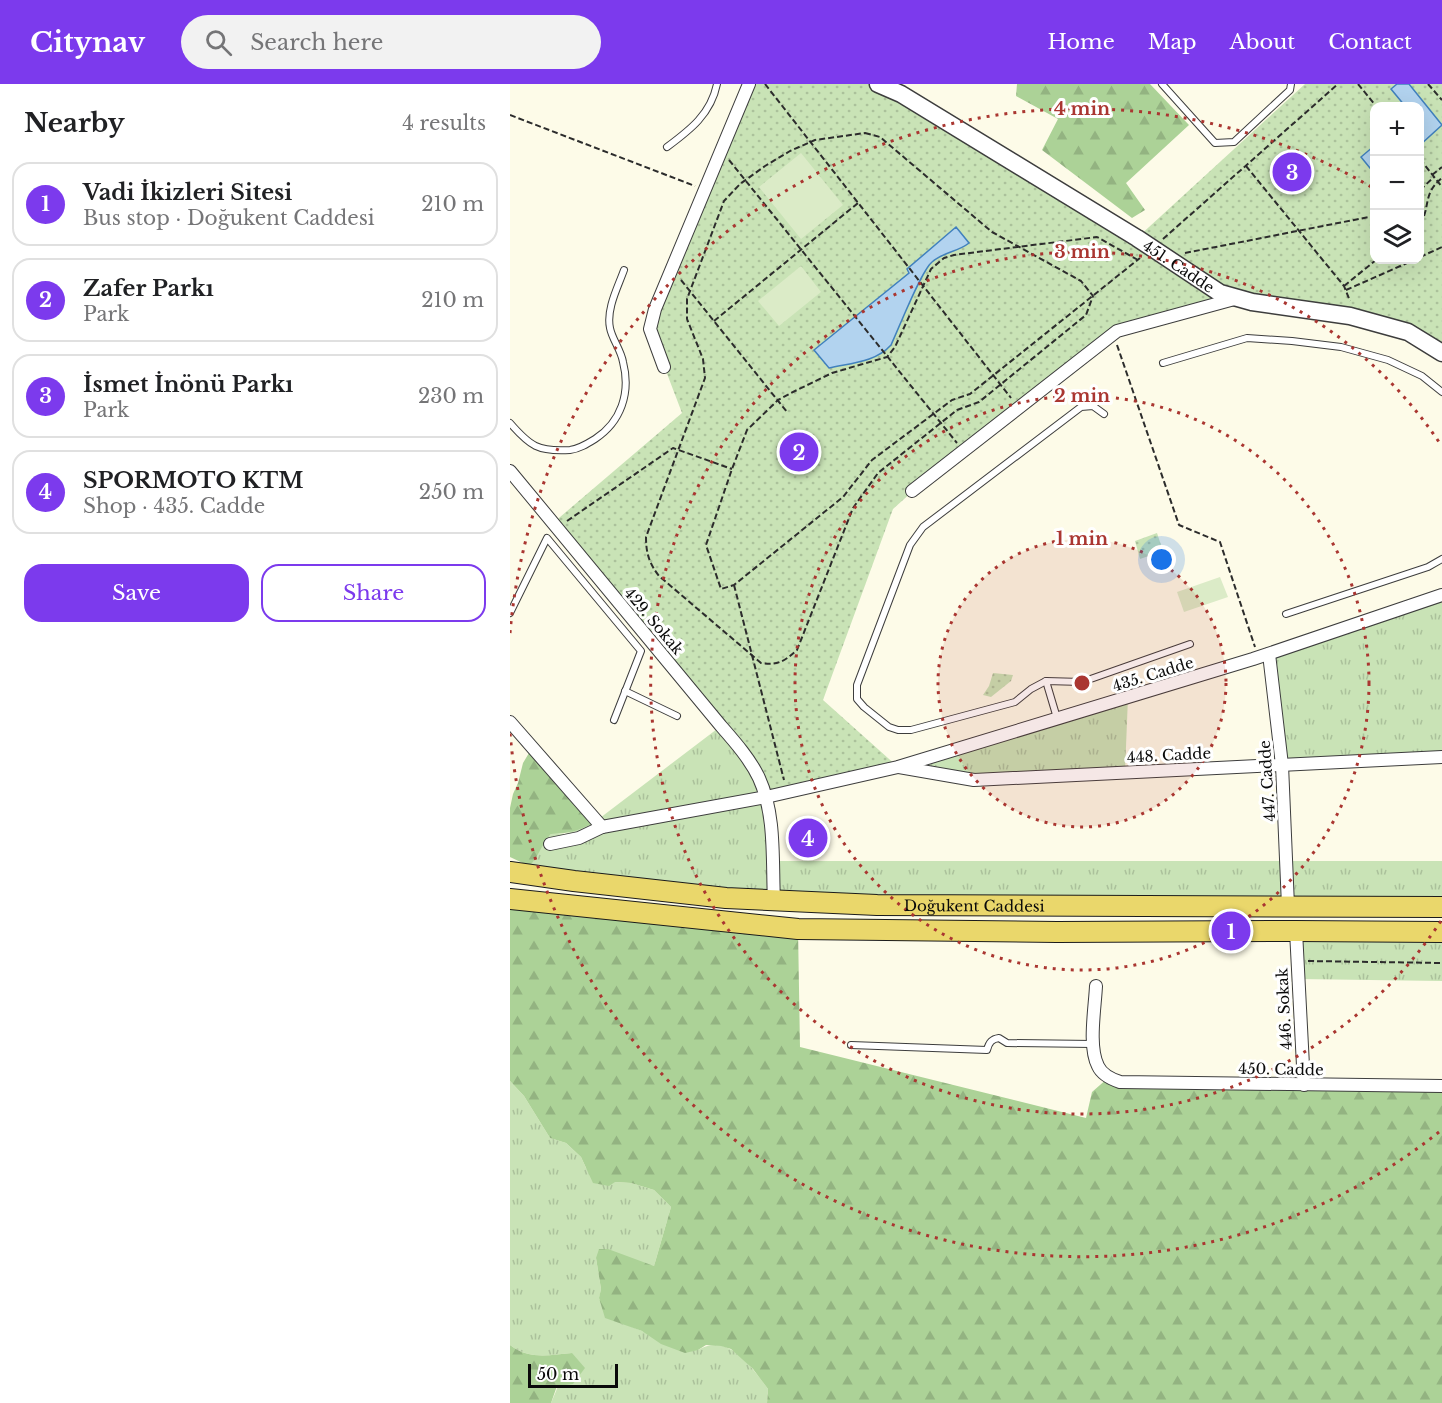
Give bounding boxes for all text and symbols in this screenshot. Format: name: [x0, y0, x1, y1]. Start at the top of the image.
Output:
search box: [181, 15, 601, 69]
text: Citynav: [30, 25, 145, 60]
icon: search: [202, 26, 235, 59]
text: Search here: [250, 29, 383, 56]
text: Home: [1048, 29, 1115, 55]
text: Map: [1148, 29, 1196, 55]
text: About: [1229, 29, 1295, 55]
text: Contact: [1328, 29, 1412, 55]
text: 4 min: [1054, 98, 1110, 120]
map controls: [1370, 102, 1424, 264]
button: +: [1370, 102, 1424, 156]
text: Nearby: [24, 107, 125, 139]
text: 4 results: [402, 111, 486, 135]
pin: 3: [1272, 150, 1312, 194]
button: −: [1370, 156, 1424, 210]
text: Vadi İkizleri Sitesi: [83, 179, 292, 206]
text: 1: [41, 192, 50, 216]
text: 210 m: [421, 192, 484, 216]
text: Bus stop · Doğukent Caddesi: [83, 206, 375, 230]
button: layers: [1370, 210, 1424, 264]
street label: 451. Cadde: [1140, 235, 1218, 296]
text: 3 min: [1054, 241, 1110, 263]
text: Zafer Parkı: [83, 275, 214, 302]
text: 2: [39, 288, 52, 312]
text: 210 m: [421, 288, 484, 312]
text: Park: [83, 302, 129, 326]
text: İsmet İnönü Parkı: [83, 371, 293, 398]
text: 3: [39, 384, 52, 408]
text: 230 m: [418, 384, 484, 408]
text: 2 min: [1054, 385, 1110, 407]
text: Park: [83, 398, 129, 422]
pin: 2: [780, 430, 818, 475]
text: SPORMOTO KTM: [83, 467, 304, 494]
text: 4: [39, 480, 52, 504]
text: 250 m: [419, 480, 484, 504]
text: Shop · 435. Cadde: [83, 494, 265, 518]
text: 1 min: [1056, 528, 1108, 550]
your location: [1147, 545, 1176, 574]
button: Save: [24, 564, 249, 622]
button: Share: [261, 564, 486, 622]
street label: 429. Sokak: [620, 584, 688, 659]
street label: 435. Cadde: [1110, 653, 1196, 695]
centre of rings: [1072, 673, 1092, 693]
street label: 447. Cadde: [1255, 740, 1279, 822]
street label: 448. Cadde: [1127, 743, 1211, 767]
pin: 4: [788, 816, 828, 861]
street label: Doğukent Caddesi: [904, 896, 1045, 915]
pin: 1: [1212, 908, 1250, 954]
street label: 446. Sokak: [1272, 967, 1296, 1050]
street label: 450. Cadde: [1238, 1059, 1324, 1079]
scale bar: [528, 1361, 618, 1388]
text: 50 m: [537, 1364, 579, 1384]

